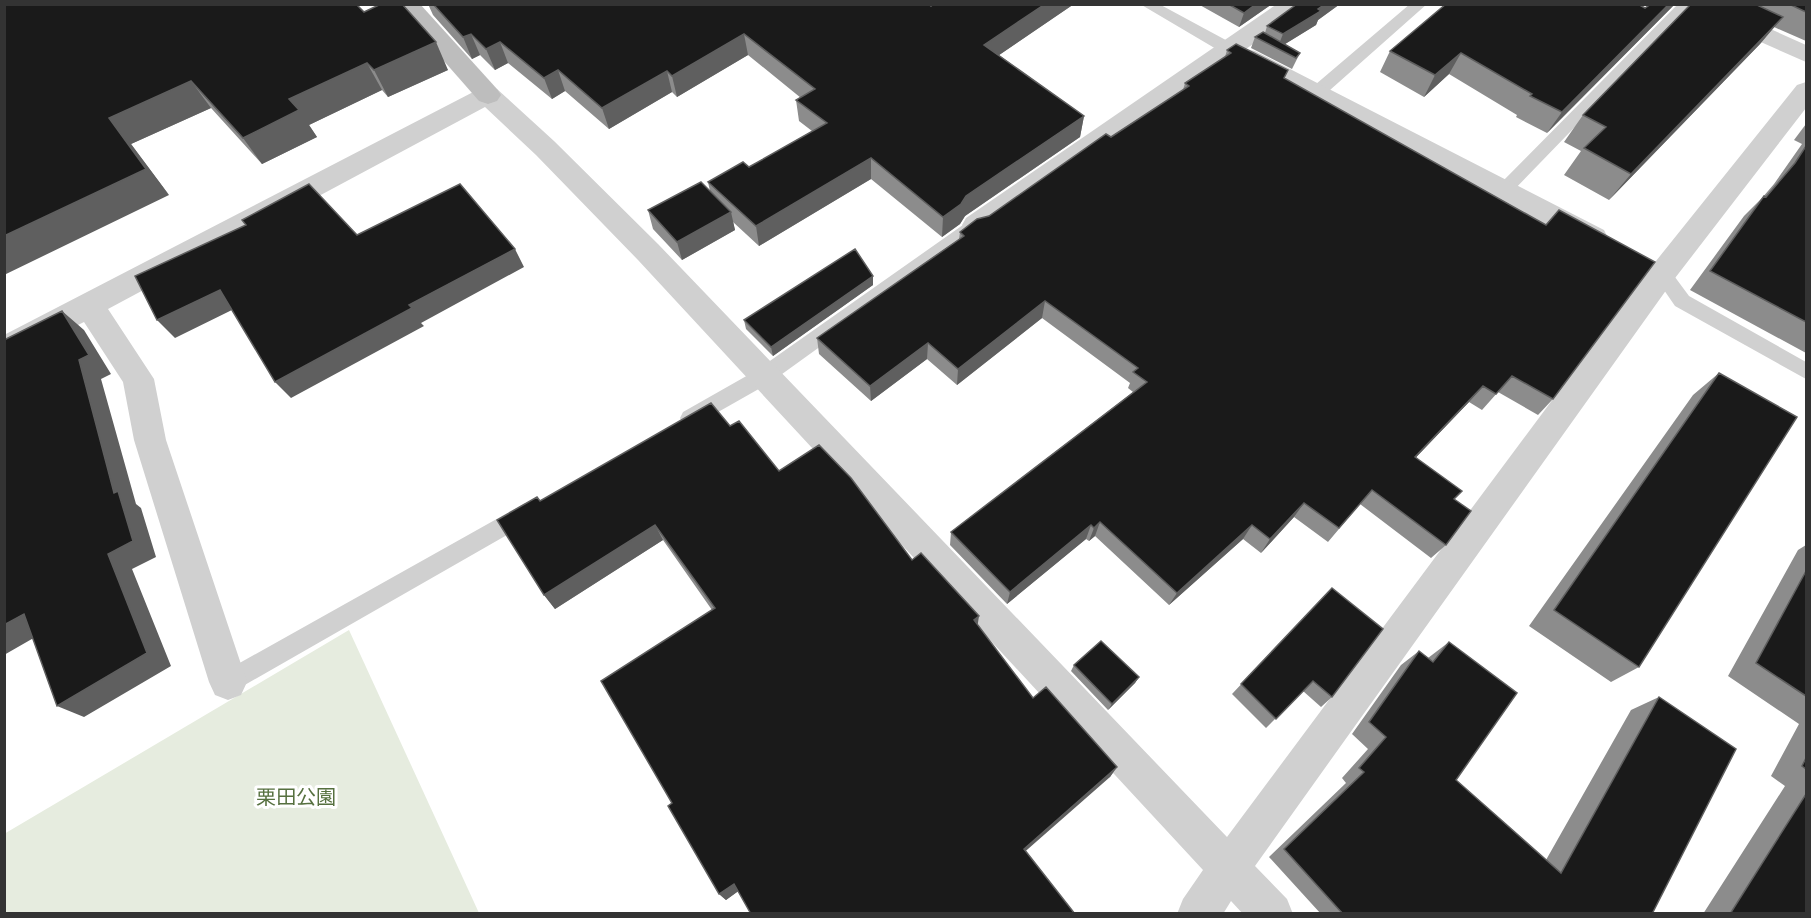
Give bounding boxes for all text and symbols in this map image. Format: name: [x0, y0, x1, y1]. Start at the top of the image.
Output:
park label: 栗田公園: [256, 784, 336, 808]

